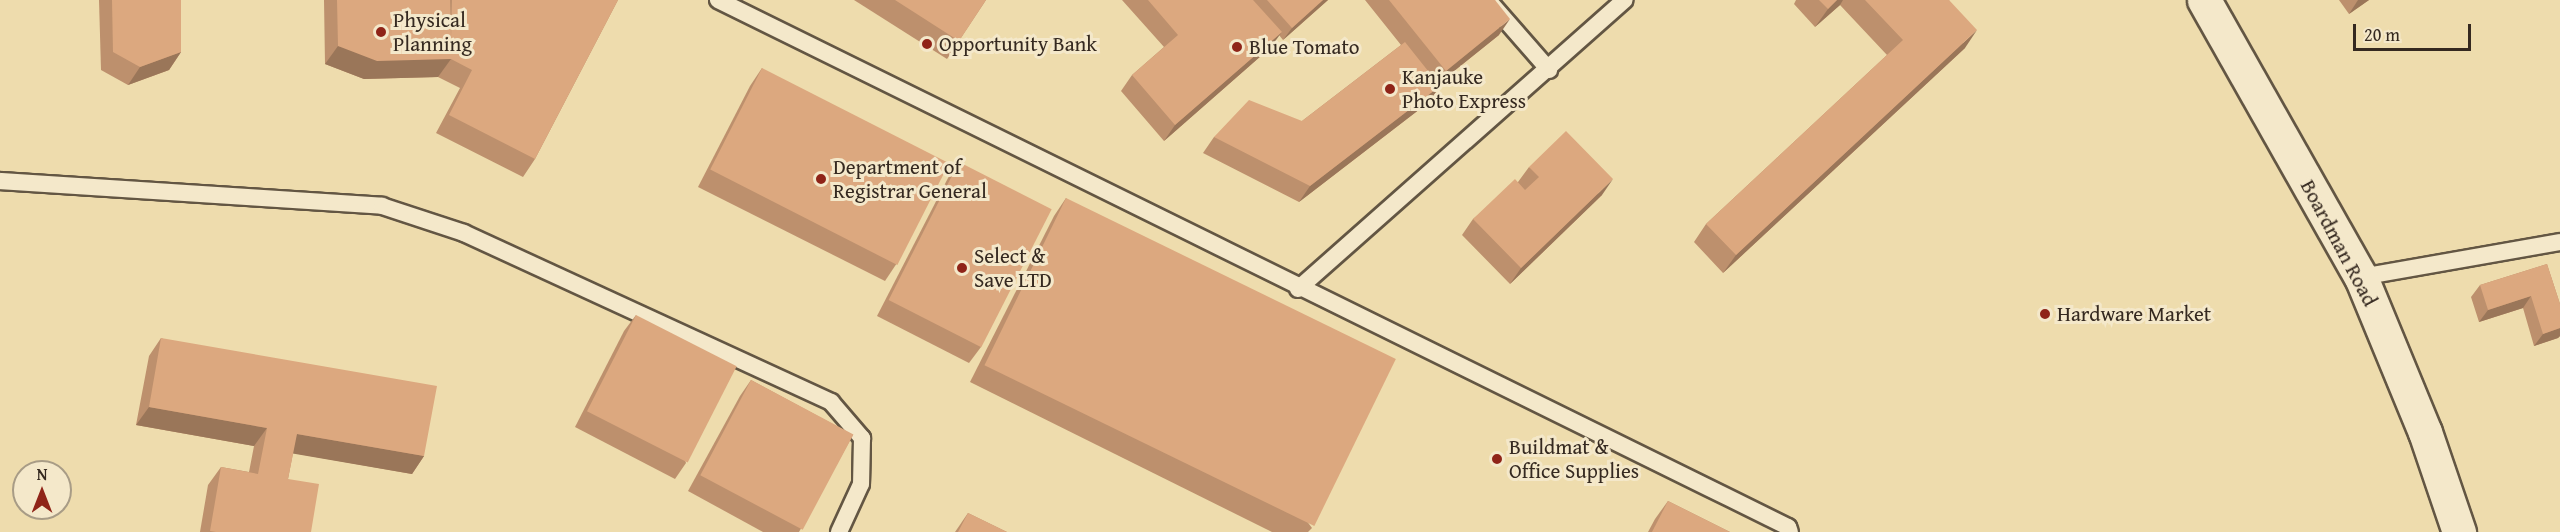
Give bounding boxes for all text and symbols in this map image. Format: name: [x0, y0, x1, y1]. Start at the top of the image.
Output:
place label: Physical Planning: [393, 7, 472, 57]
scale bar: [2356, 12, 2474, 50]
text: 20 m: [2364, 21, 2400, 48]
marker: Physical Planning: [374, 25, 388, 39]
place label: Opportunity Bank: [939, 31, 1097, 57]
place label: Blue Tomato: [1249, 34, 1360, 60]
marker: Opportunity Bank: [920, 37, 934, 51]
marker: Blue Tomato: [1230, 40, 1244, 54]
place label: Kanjauke Photo Express: [1402, 64, 1526, 114]
marker: Kanjauke Photo Express: [1383, 82, 1397, 96]
place label: Department of Registrar General: [833, 154, 987, 204]
marker: Department of Registrar General: [814, 172, 828, 186]
street label: Boardman Road: [2295, 175, 2383, 311]
place label: Select & Save LTD: [974, 243, 1052, 293]
marker: Select & Save LTD: [955, 261, 969, 275]
place label: Hardware Market: [2057, 301, 2211, 327]
marker: Hardware Market: [2038, 307, 2052, 321]
place label: Buildmat & Office Supplies: [1509, 434, 1639, 484]
marker: Buildmat & Office Supplies: [1490, 452, 1504, 466]
north arrow: [12, 460, 72, 520]
text: N: [37, 462, 47, 486]

